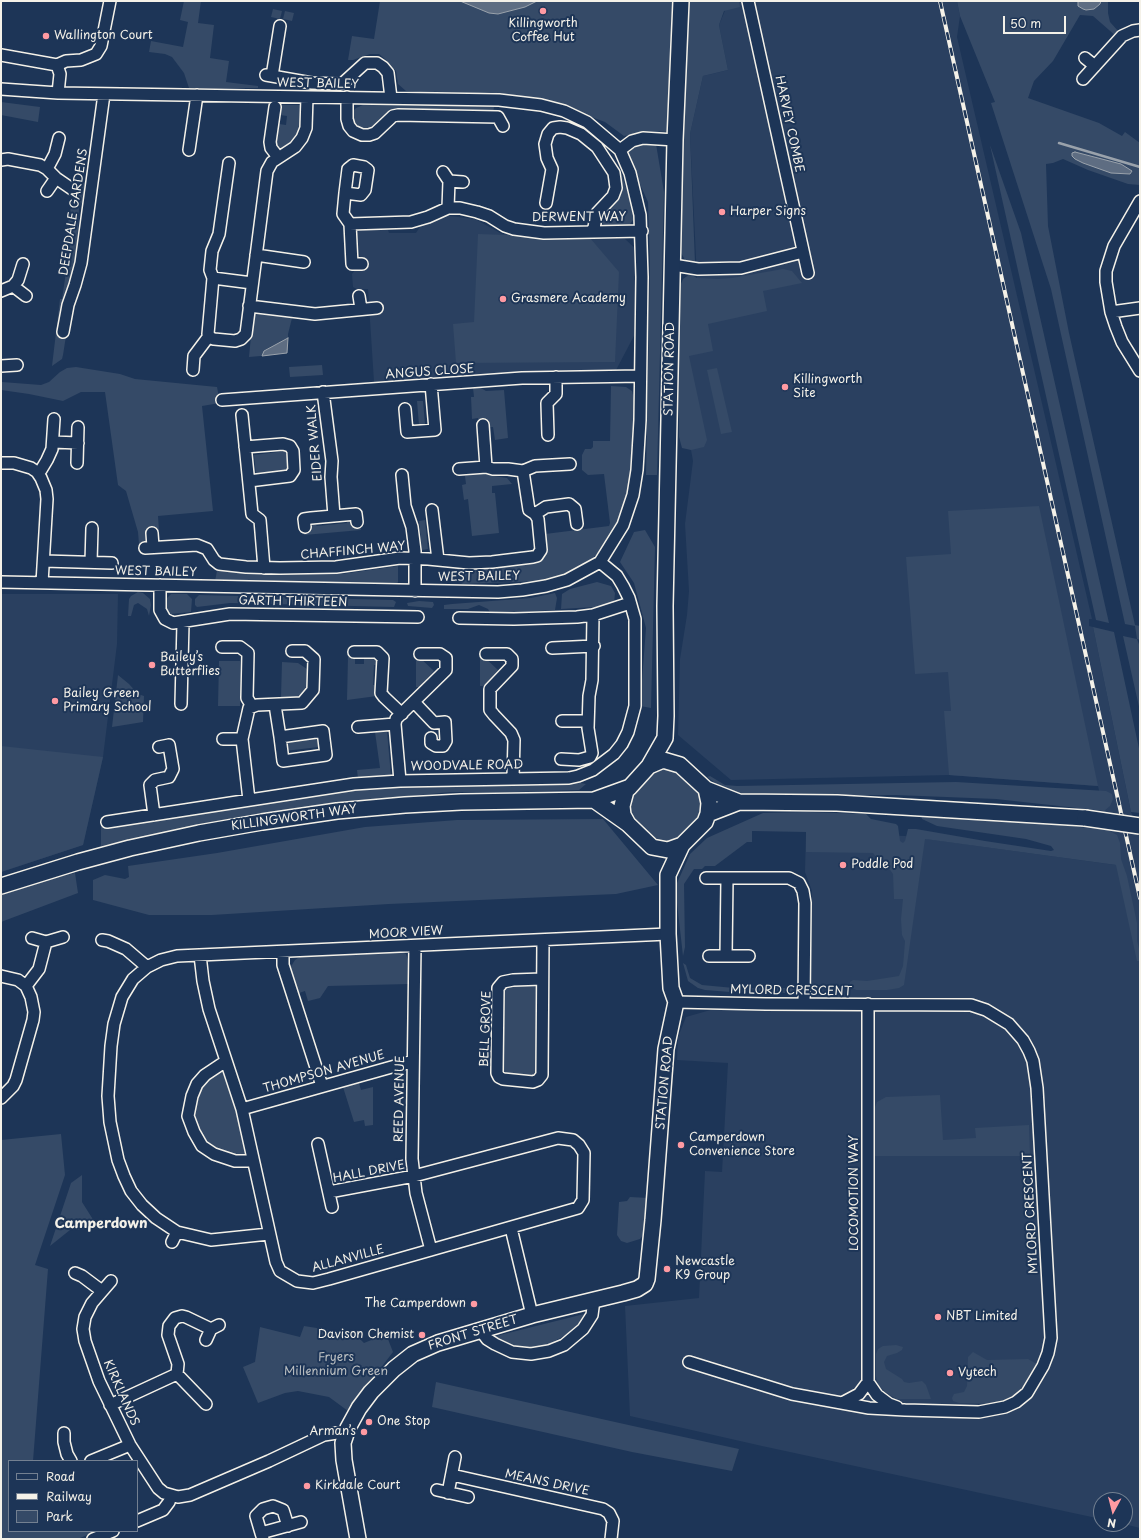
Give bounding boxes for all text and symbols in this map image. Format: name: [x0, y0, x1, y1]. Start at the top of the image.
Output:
marker: Killingworth Coffee Hut: [538, 6, 548, 16]
scale bar: [1005, 8, 1068, 34]
text: 50 m: [1010, 14, 1041, 32]
place label: Killingworth Coffee Hut: [508, 17, 578, 45]
place label: Wallington Court: [54, 29, 153, 43]
marker: Wallington Court: [41, 31, 51, 41]
street label: HARVEY COMBE: [772, 74, 806, 174]
street label: WEST BAILEY: [277, 76, 359, 92]
street label: DEEPDALE GARDENS: [57, 147, 91, 277]
place label: Harper Signs: [730, 205, 806, 219]
marker: Harper Signs: [717, 207, 727, 217]
street label: DERWENT WAY: [532, 211, 626, 225]
place label: Grasmere Academy: [511, 292, 626, 306]
marker: Grasmere Academy: [498, 294, 508, 304]
street label: STATION ROAD: [662, 322, 678, 416]
street label: ANGUS CLOSE: [385, 362, 475, 382]
place label: Killingworth Site: [793, 373, 862, 401]
marker: Killingworth Site: [780, 382, 790, 392]
street label: EIDER WALK: [304, 404, 326, 482]
street label: CHAFFINCH WAY: [300, 539, 406, 563]
street label: WEST BAILEY: [115, 564, 197, 580]
street label: WEST BAILEY: [438, 569, 520, 585]
street label: GARTH THIRTEEN: [238, 594, 348, 610]
place label: Bailey’s Butterflies: [160, 651, 220, 679]
marker: Bailey’s Butterflies: [147, 660, 157, 670]
place label: Bailey Green Primary School: [63, 687, 151, 715]
marker: Bailey Green Primary School: [50, 696, 60, 706]
street label: WOODVALE ROAD: [411, 758, 523, 774]
street label: KILLINGWORTH WAY: [230, 802, 358, 834]
place label: Poddle Pod: [851, 858, 913, 872]
marker: Poddle Pod: [838, 860, 848, 870]
street label: MOOR VIEW: [368, 924, 444, 942]
street label: MYLORD CRESCENT: [730, 983, 852, 999]
street label: BELL GROVE: [477, 991, 495, 1067]
street label: STATION ROAD: [654, 1035, 676, 1131]
street label: THOMPSON AVENUE: [262, 1048, 386, 1096]
street label: REED AVENUE: [392, 1056, 408, 1142]
place label: Camperdown Convenience Store: [689, 1131, 795, 1159]
street label: LOCOMOTION WAY: [848, 1135, 862, 1251]
marker: Camperdown Convenience Store: [676, 1140, 686, 1150]
street label: MYLORD CRESCENT: [1021, 1152, 1041, 1274]
street label: HALL DRIVE: [332, 1158, 406, 1186]
district label: Camperdown: [54, 1216, 148, 1232]
street label: ALLANVILLE: [310, 1242, 386, 1276]
place label: Newcastle K9 Group: [675, 1255, 735, 1283]
marker: Newcastle K9 Group: [662, 1264, 672, 1274]
place label: The Camperdown: [365, 1297, 466, 1311]
marker: The Camperdown: [469, 1299, 479, 1309]
place label: NBT Limited: [946, 1310, 1018, 1324]
street label: FRONT STREET: [426, 1312, 520, 1354]
marker: NBT Limited: [933, 1312, 943, 1322]
place label: Davison Chemist: [318, 1328, 414, 1342]
marker: Davison Chemist: [417, 1330, 427, 1340]
park label: Fryers Millennium Green: [284, 1351, 388, 1379]
street label: KIRKLANDS: [100, 1358, 142, 1428]
place label: Vytech: [958, 1366, 997, 1380]
marker: Vytech: [945, 1368, 955, 1378]
place label: One Stop: [377, 1415, 430, 1429]
marker: One Stop: [364, 1417, 374, 1427]
place label: Arman’s: [309, 1425, 356, 1439]
marker: Arman’s: [359, 1427, 369, 1437]
legend: [8, 1460, 138, 1532]
text: Road: [46, 1467, 75, 1485]
street label: MEANS DRIVE: [503, 1467, 591, 1499]
place label: Kirkdale Court: [315, 1479, 400, 1493]
marker: Kirkdale Court: [302, 1481, 312, 1491]
text: Railway: [46, 1487, 92, 1505]
north arrow: [1093, 1492, 1133, 1532]
text: Park: [46, 1507, 73, 1525]
text: N: [1106, 1514, 1117, 1532]

